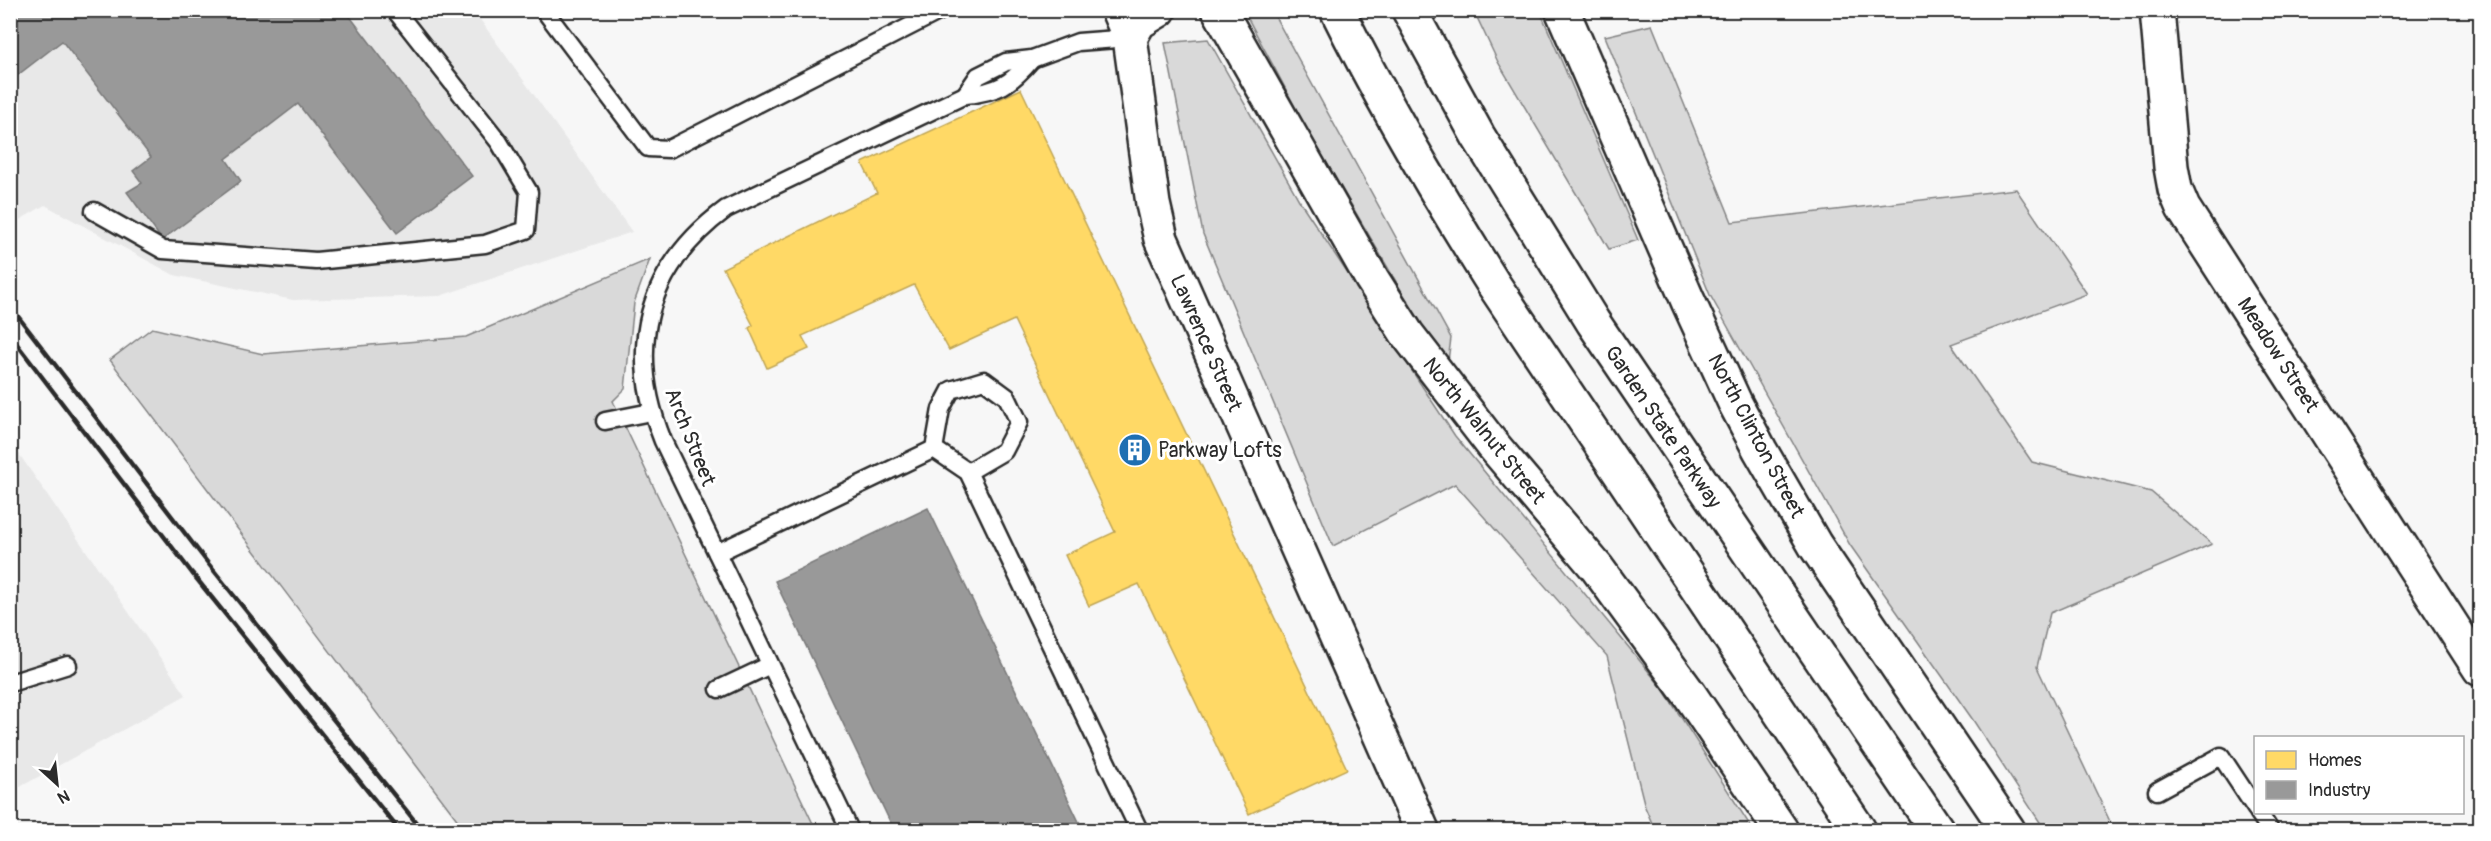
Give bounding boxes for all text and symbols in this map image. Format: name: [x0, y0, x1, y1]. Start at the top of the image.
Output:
street label: Lawrence Street: [1164, 270, 1248, 416]
street label: Meadow Street: [2231, 292, 2326, 418]
street label: Garden State Parkway: [1599, 340, 1727, 514]
street label: North Clinton Street: [1701, 349, 1811, 523]
street label: North Walnut Street: [1417, 352, 1552, 510]
street label: Arch Street: [658, 384, 722, 490]
building icon: Parkway Lofts: [1117, 432, 1153, 468]
place label: Parkway Lofts: [1158, 437, 1282, 464]
legend: [2254, 736, 2464, 814]
text: Homes: [2308, 749, 2361, 772]
north arrow: [27, 754, 87, 814]
text: Industry: [2308, 779, 2371, 802]
text: N: [54, 785, 73, 808]

